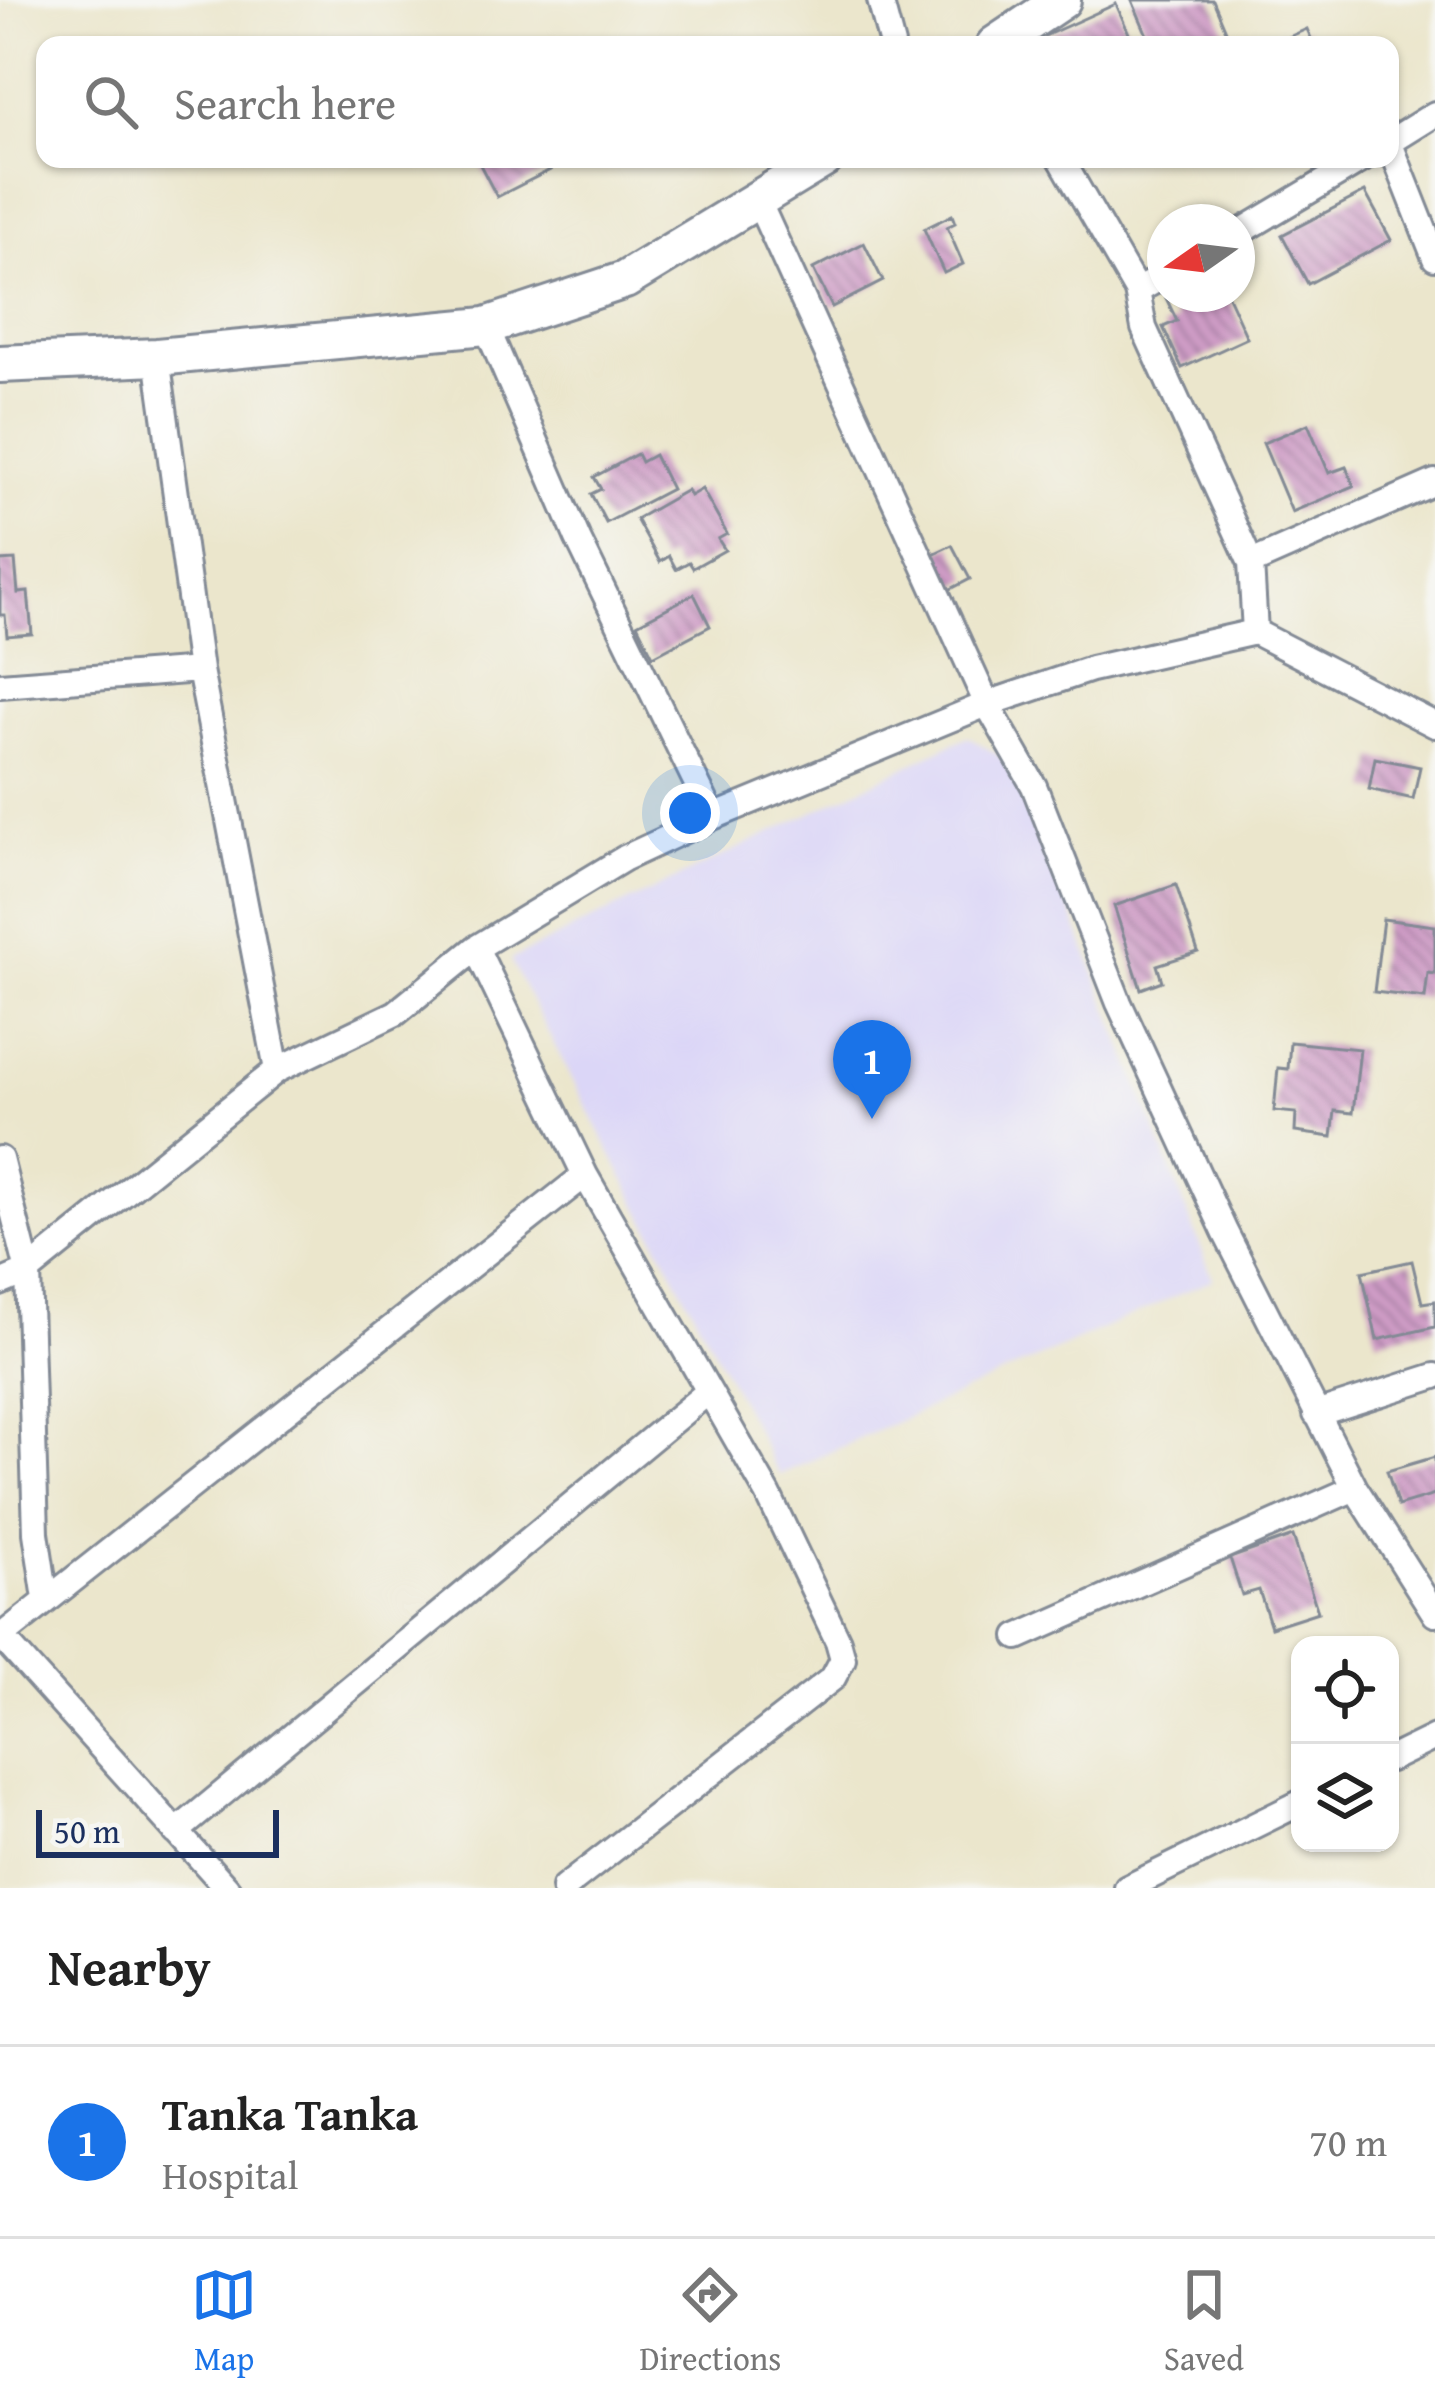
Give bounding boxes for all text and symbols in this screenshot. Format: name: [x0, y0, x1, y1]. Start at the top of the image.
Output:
search box: [36, 36, 1399, 168]
icon: search: [78, 69, 144, 135]
text: Search here: [174, 70, 396, 135]
north arrow: [1147, 204, 1255, 312]
your location: [660, 783, 720, 843]
pin: 1: [833, 1020, 911, 1119]
map controls: [1291, 1636, 1399, 1852]
button: locate: [1291, 1636, 1399, 1744]
button: layers: [1291, 1744, 1399, 1852]
scale bar: [36, 1804, 279, 1857]
text: 50 m: [54, 1807, 120, 1855]
text: Nearby: [48, 1929, 211, 2004]
text: Tanka Tanka: [162, 2081, 418, 2146]
text: 1: [77, 2113, 97, 2170]
text: 70 m: [1309, 2113, 1387, 2170]
text: Hospital: [162, 2146, 298, 2203]
tab: Map: [191, 2262, 257, 2382]
tab: Directions: [640, 2262, 781, 2382]
tab: Saved: [1164, 2262, 1244, 2382]

